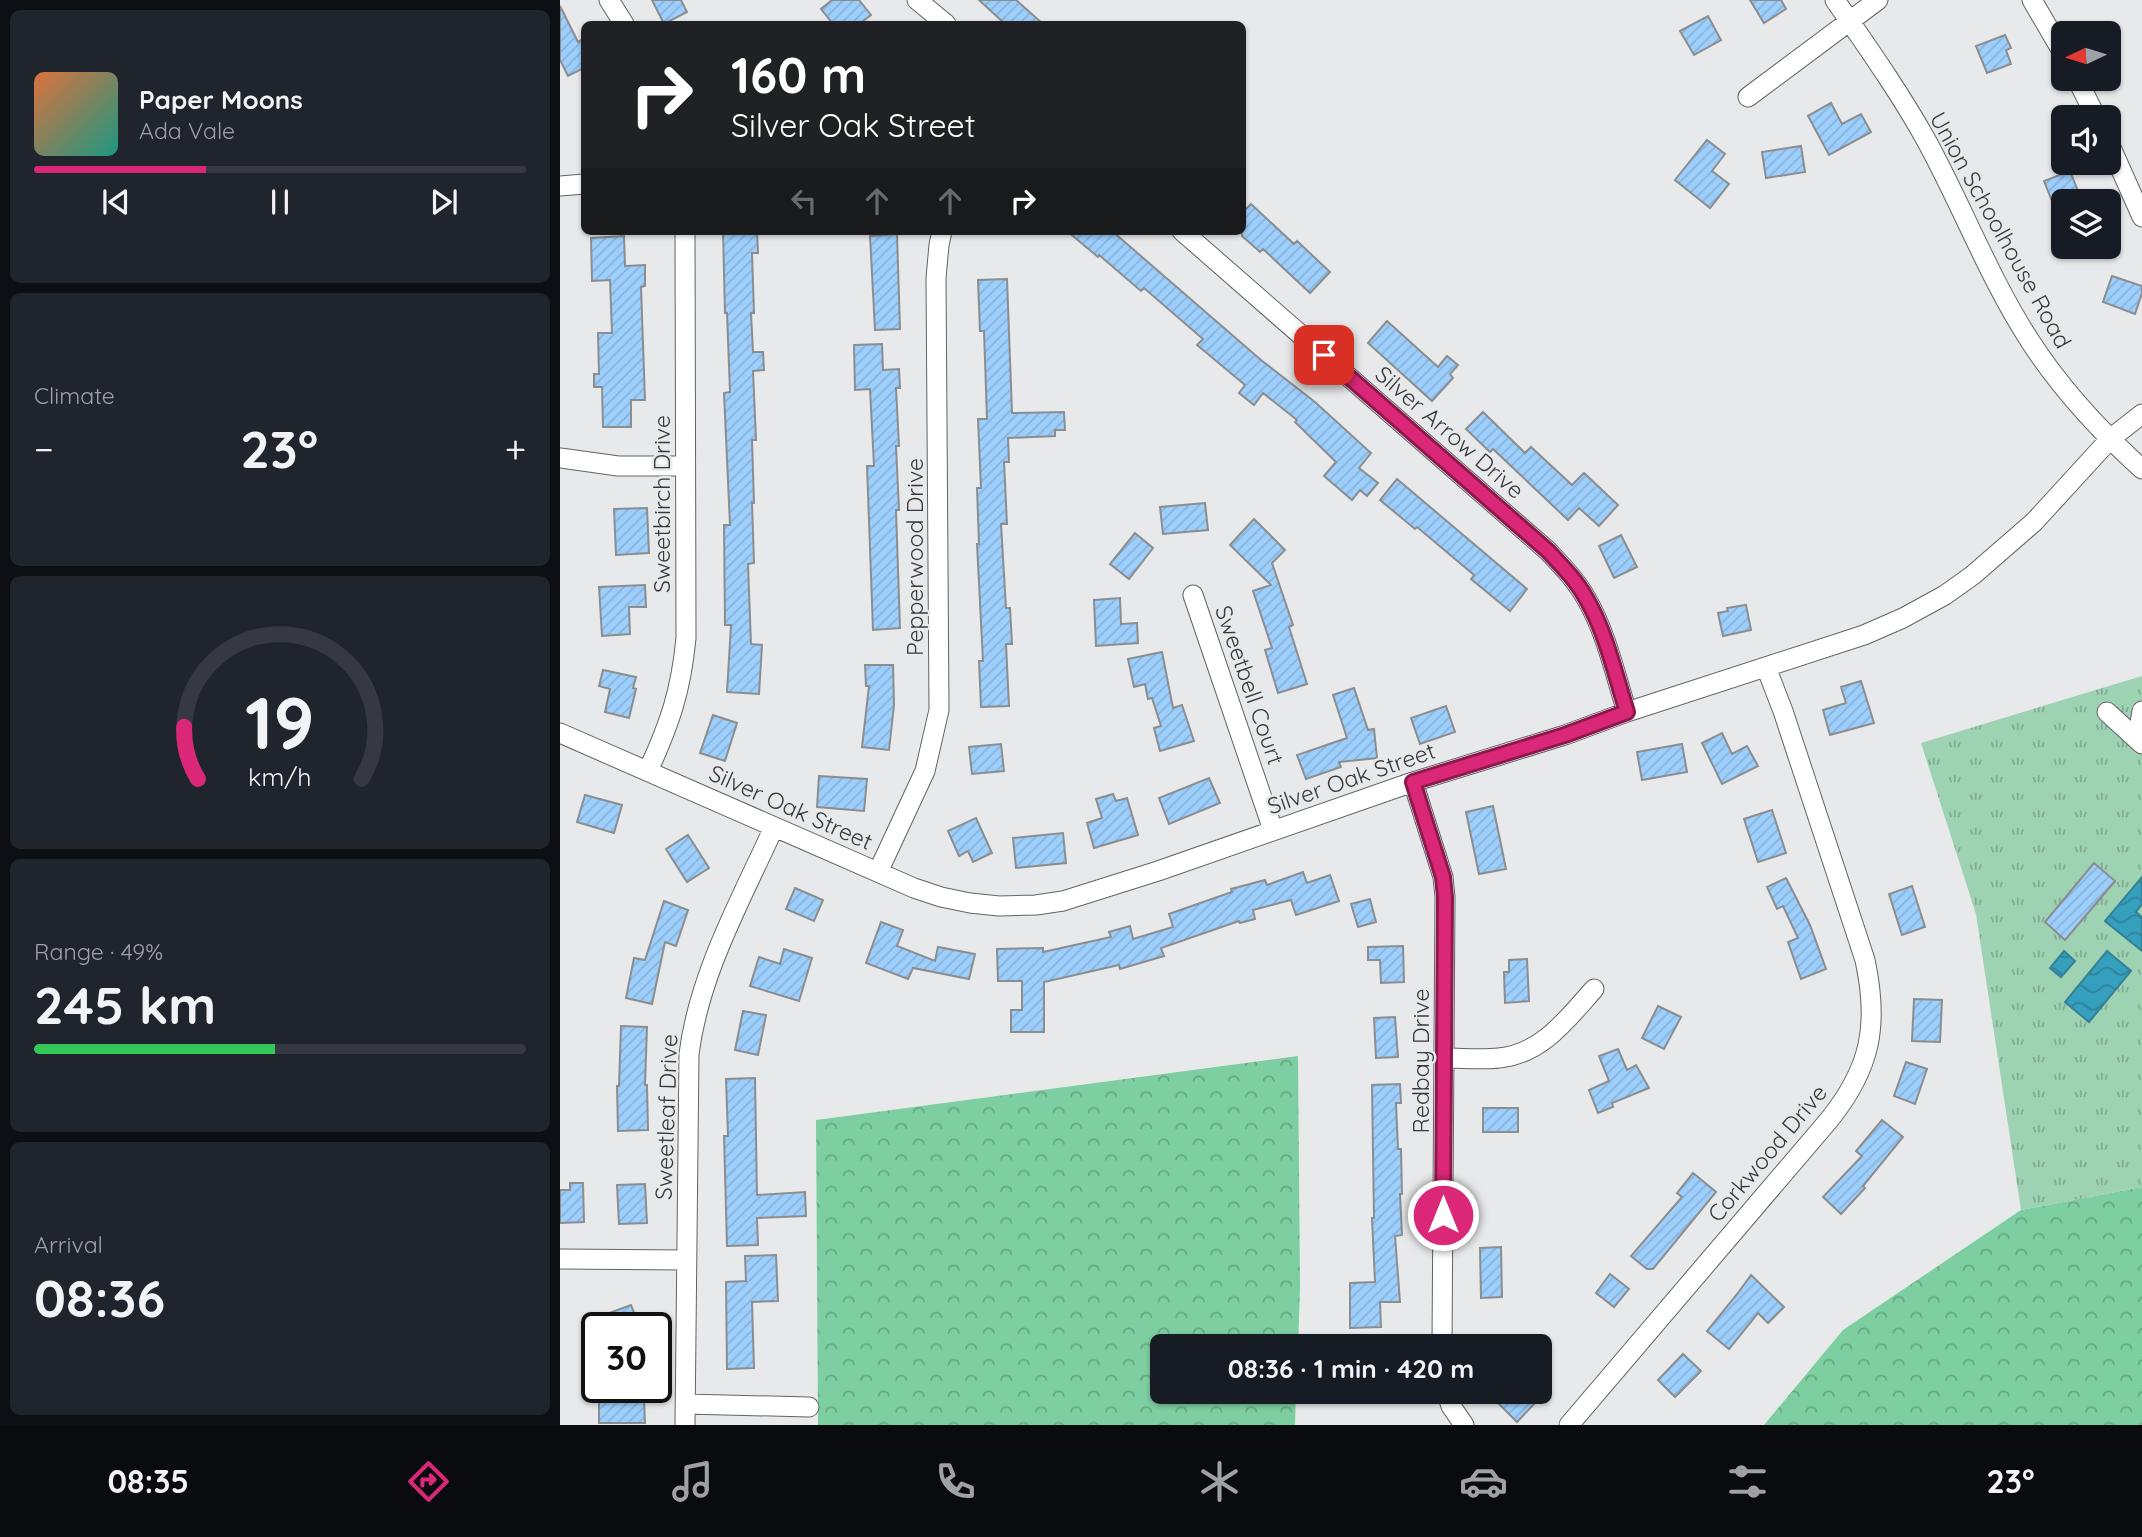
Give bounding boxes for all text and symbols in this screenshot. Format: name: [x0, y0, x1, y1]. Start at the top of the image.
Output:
north arrow: [2051, 21, 2121, 91]
map controls: [2051, 21, 2121, 259]
text: 160 m: [731, 44, 866, 105]
icon: right: [616, 49, 707, 140]
text: Paper Moons: [139, 83, 303, 116]
text: Silver Oak Street: [731, 105, 976, 145]
button: sound: [2051, 105, 2121, 175]
street label: Union Schoolhouse Road: [1924, 107, 2078, 353]
text: Ada Vale: [139, 116, 235, 145]
icon: left: [785, 182, 823, 220]
icon: ahead: [858, 182, 896, 220]
icon: ahead: [931, 182, 969, 220]
icon: right: [1004, 182, 1042, 220]
icon: previous: [97, 183, 135, 221]
icon: pause: [261, 183, 299, 221]
icon: next: [425, 183, 463, 221]
button: layers: [2051, 189, 2121, 259]
pin: [1294, 325, 1354, 385]
icon: arrive: [1305, 336, 1343, 374]
street label: Silver Arrow Drive: [1370, 359, 1530, 505]
text: Climate: [34, 381, 115, 410]
street label: Sweetbirch Drive: [647, 415, 676, 593]
text: 23°: [240, 416, 318, 481]
text: −: [34, 425, 54, 473]
text: +: [505, 425, 526, 473]
street label: Pepperwood Drive: [900, 458, 929, 656]
street label: Sweetbell Court: [1209, 602, 1291, 769]
text: 19: [245, 676, 315, 767]
street label: Silver Oak Street: [1263, 736, 1439, 820]
street label: Silver Oak Street: [705, 758, 877, 856]
text: km/h: [248, 760, 312, 791]
text: Range · 49%: [34, 937, 163, 966]
text: 245 km: [34, 972, 216, 1037]
street label: Redbay Drive: [1406, 989, 1435, 1133]
street label: Sweetleaf Drive: [649, 1034, 683, 1200]
street label: Corkwood Drive: [1701, 1078, 1833, 1228]
position arrow: [1406, 1178, 1480, 1252]
text: Arrival: [34, 1230, 103, 1259]
text: 08:36: [34, 1265, 165, 1330]
speed limit sign: 30: [581, 1312, 672, 1403]
text: 08:36 · 1 min · 420 m: [1228, 1352, 1474, 1385]
icon: directions: [404, 1457, 453, 1506]
icon: music: [668, 1457, 717, 1506]
icon: phone: [931, 1457, 980, 1506]
icon: climate: [1195, 1457, 1244, 1506]
icon: car: [1459, 1457, 1508, 1506]
icon: filters: [1723, 1457, 1772, 1506]
text: 08:35: [107, 1461, 189, 1501]
text: 23°: [1987, 1461, 2034, 1501]

